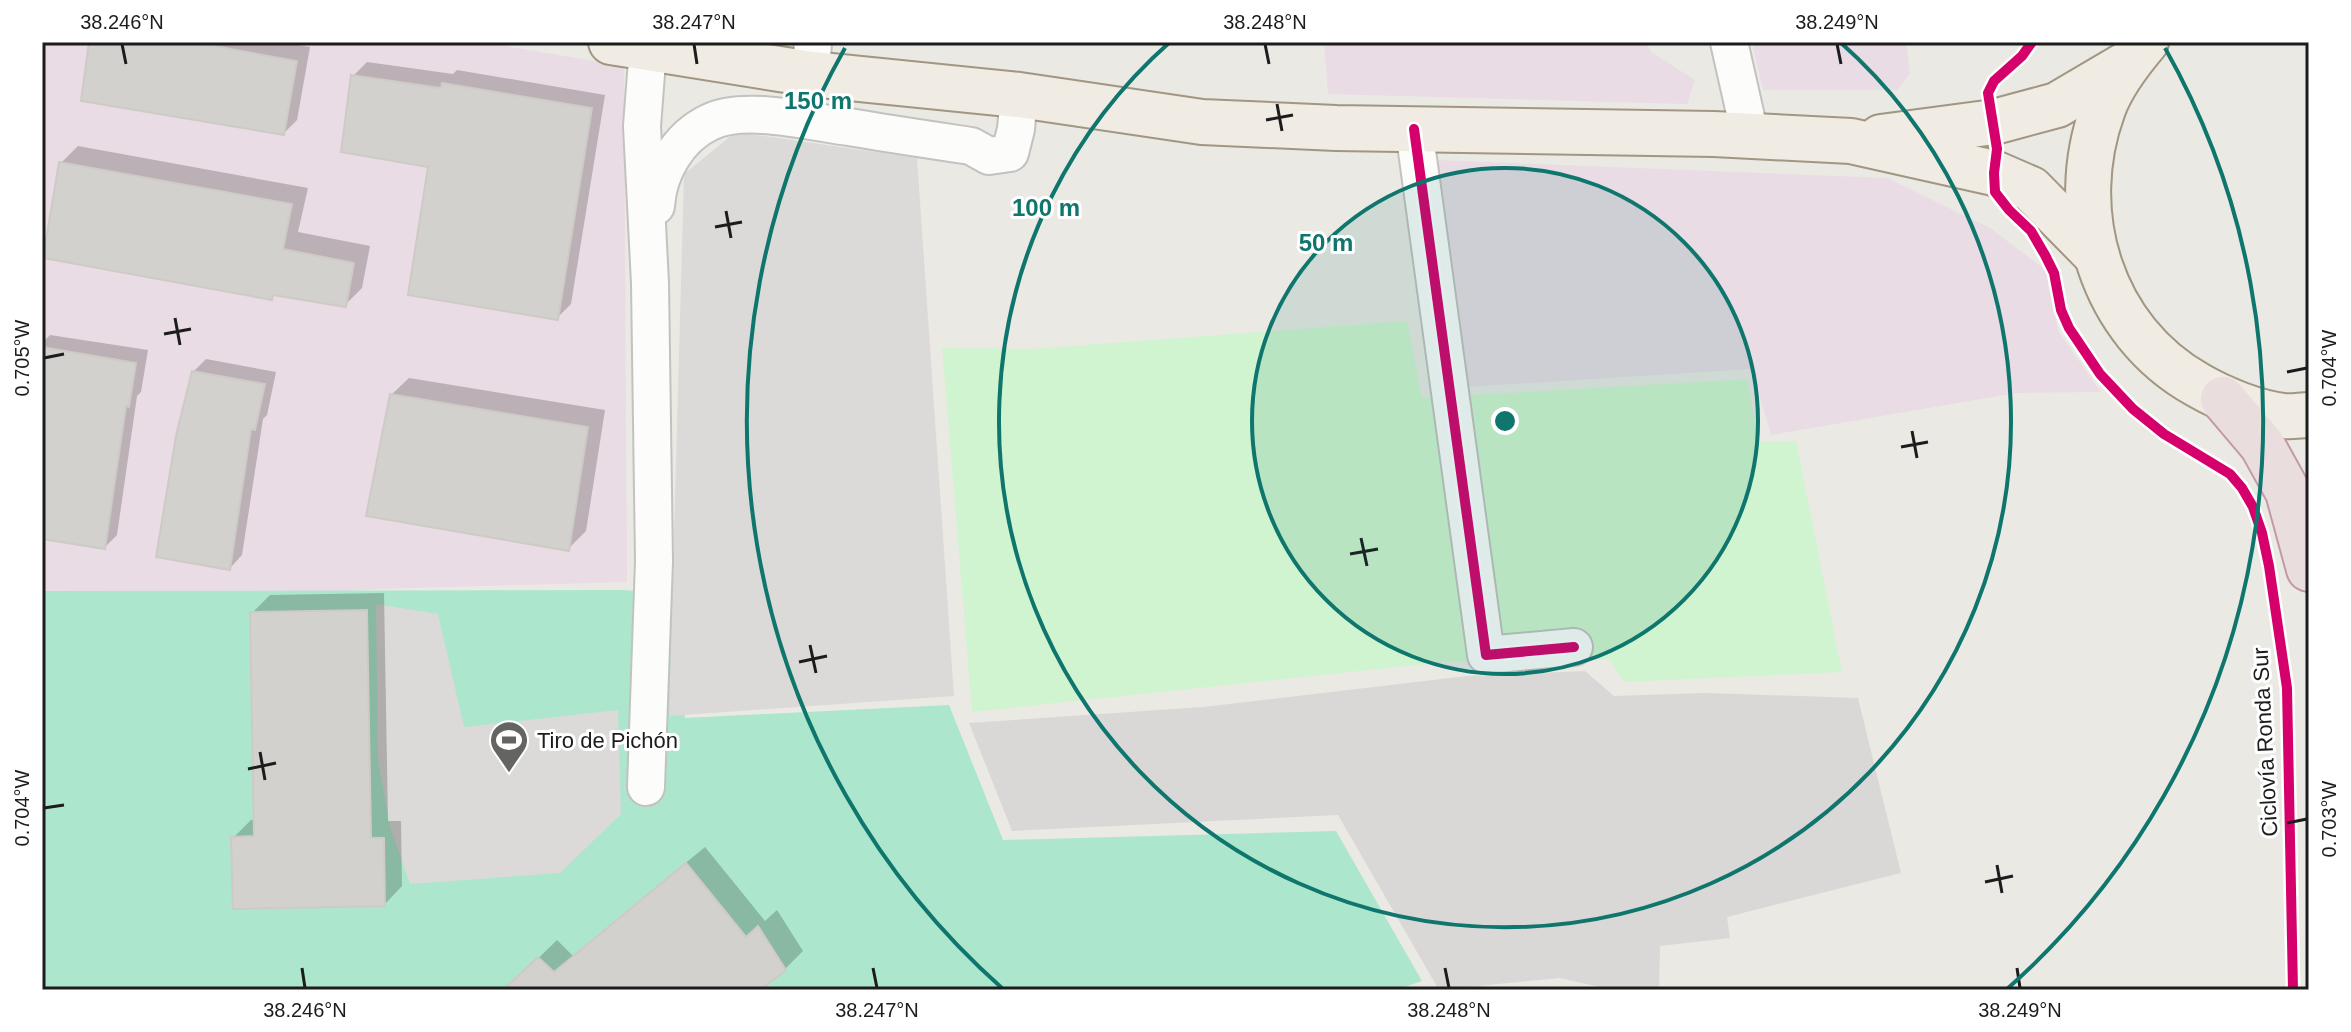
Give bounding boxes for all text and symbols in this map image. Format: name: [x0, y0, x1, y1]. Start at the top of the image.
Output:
text: 38.246°N: [80, 11, 164, 33]
text: 38.247°N: [652, 11, 736, 33]
text: 38.248°N: [1223, 11, 1307, 33]
text: 38.249°N: [1795, 11, 1879, 33]
text: 150 m: [784, 87, 852, 114]
text: 100 m: [1012, 194, 1080, 221]
text: 50 m: [1299, 229, 1353, 256]
text: 0.705°W: [11, 319, 33, 396]
text: 0.704°W: [2318, 329, 2340, 406]
centre of rings: [1491, 407, 1519, 435]
street label: Ciclovía Ronda Sur: [2248, 647, 2282, 837]
sports icon: Tiro de Pichón: [488, 719, 530, 774]
place label: Tiro de Pichón: [537, 728, 678, 753]
text: 0.704°W: [11, 769, 33, 846]
text: 0.703°W: [2318, 780, 2340, 857]
text: 38.246°N: [263, 999, 347, 1021]
text: 38.247°N: [835, 999, 919, 1021]
text: 38.248°N: [1407, 999, 1491, 1021]
text: 38.249°N: [1978, 999, 2062, 1021]

